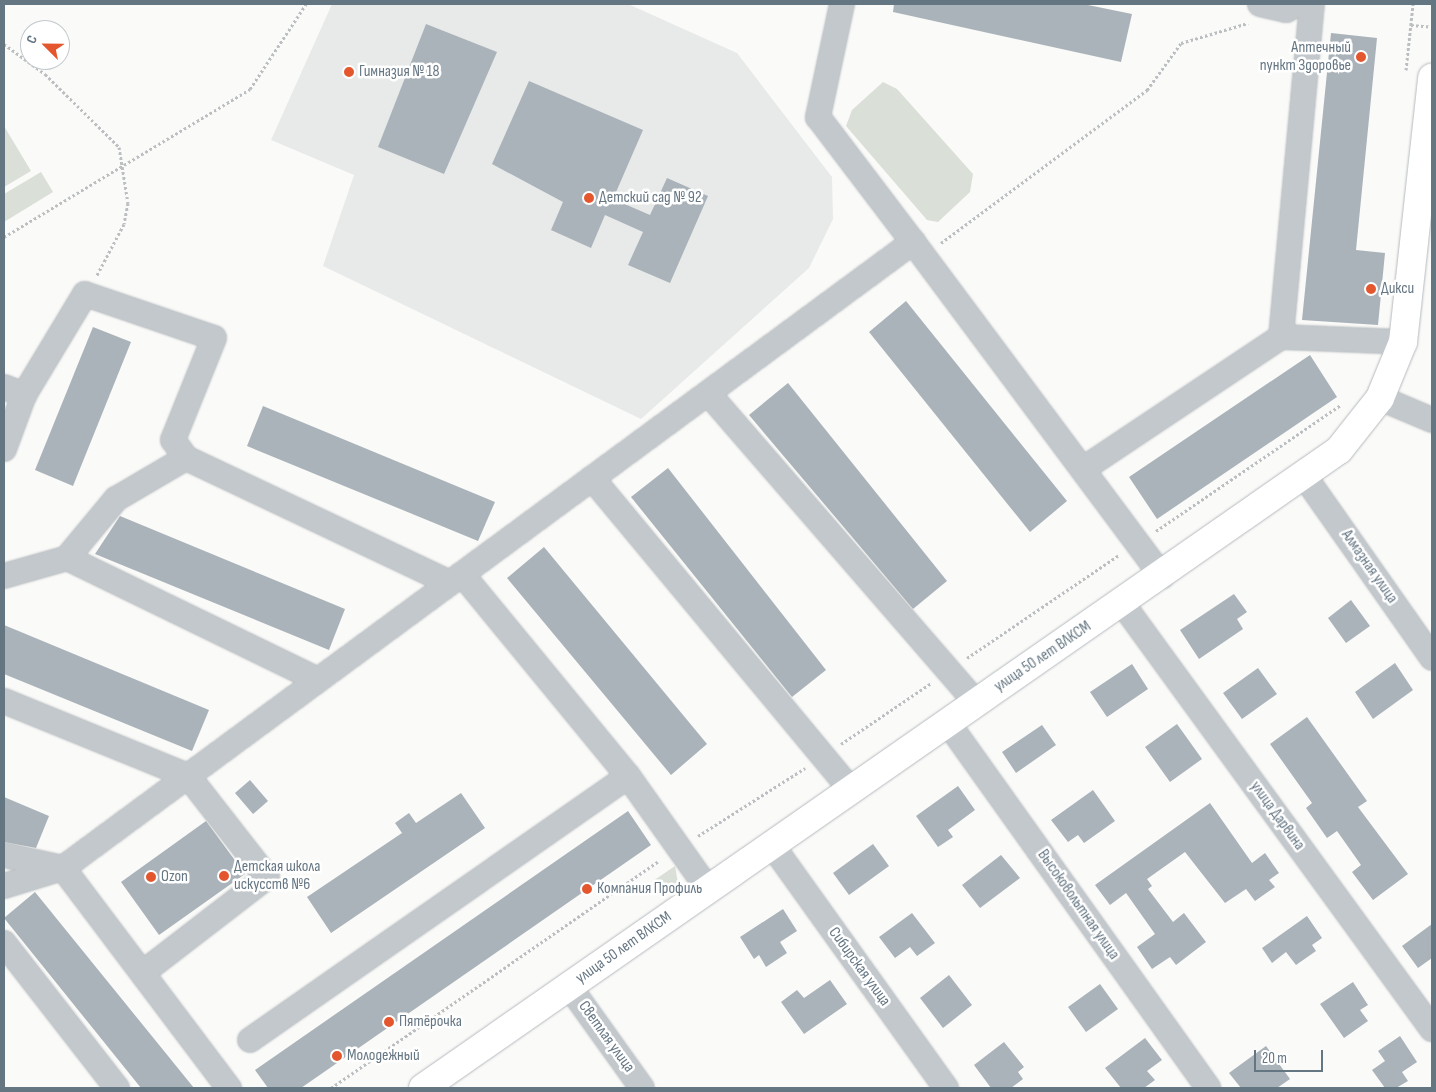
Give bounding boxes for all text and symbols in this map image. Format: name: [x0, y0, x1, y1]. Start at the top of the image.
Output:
north arrow: [20, 20, 70, 70]
text: С: [22, 33, 41, 46]
place label: Аптечный пункт Здоровье: [1260, 38, 1351, 76]
marker: Аптечный пункт Здоровье: [1355, 51, 1367, 63]
place label: Гимназия № 18: [359, 62, 439, 82]
marker: Гимназия № 18: [343, 66, 355, 78]
place label: Детский сад № 92: [599, 188, 702, 208]
marker: Детский сад № 92: [583, 192, 595, 204]
place label: Дикси: [1381, 279, 1414, 299]
marker: Дикси: [1365, 283, 1377, 295]
street label: Алмазная улица: [1337, 527, 1401, 607]
street label: улица 50 лет ВЛКСМ: [991, 618, 1095, 696]
street label: улица Дарвина: [1246, 778, 1308, 854]
street label: Высоковольтная улица: [1033, 846, 1123, 964]
place label: Детская школа искусств №6: [234, 857, 320, 895]
place label: Ozon: [161, 867, 188, 887]
marker: Детская школа искусств №6: [218, 870, 230, 882]
marker: Ozon: [145, 871, 157, 883]
place label: Компания Профиль: [597, 879, 702, 899]
marker: Компания Профиль: [581, 883, 593, 895]
street label: улица 50 лет ВЛКСМ: [572, 908, 676, 988]
street label: Сибирская улица: [824, 924, 894, 1010]
street label: Светлая улица: [574, 998, 638, 1076]
place label: Пятёрочка: [399, 1012, 462, 1032]
marker: Пятёрочка: [383, 1016, 395, 1028]
scale bar: [1256, 1040, 1325, 1072]
place label: Молодежный: [347, 1046, 420, 1066]
text: 20 m: [1262, 1049, 1287, 1068]
marker: Молодежный: [331, 1050, 343, 1062]

